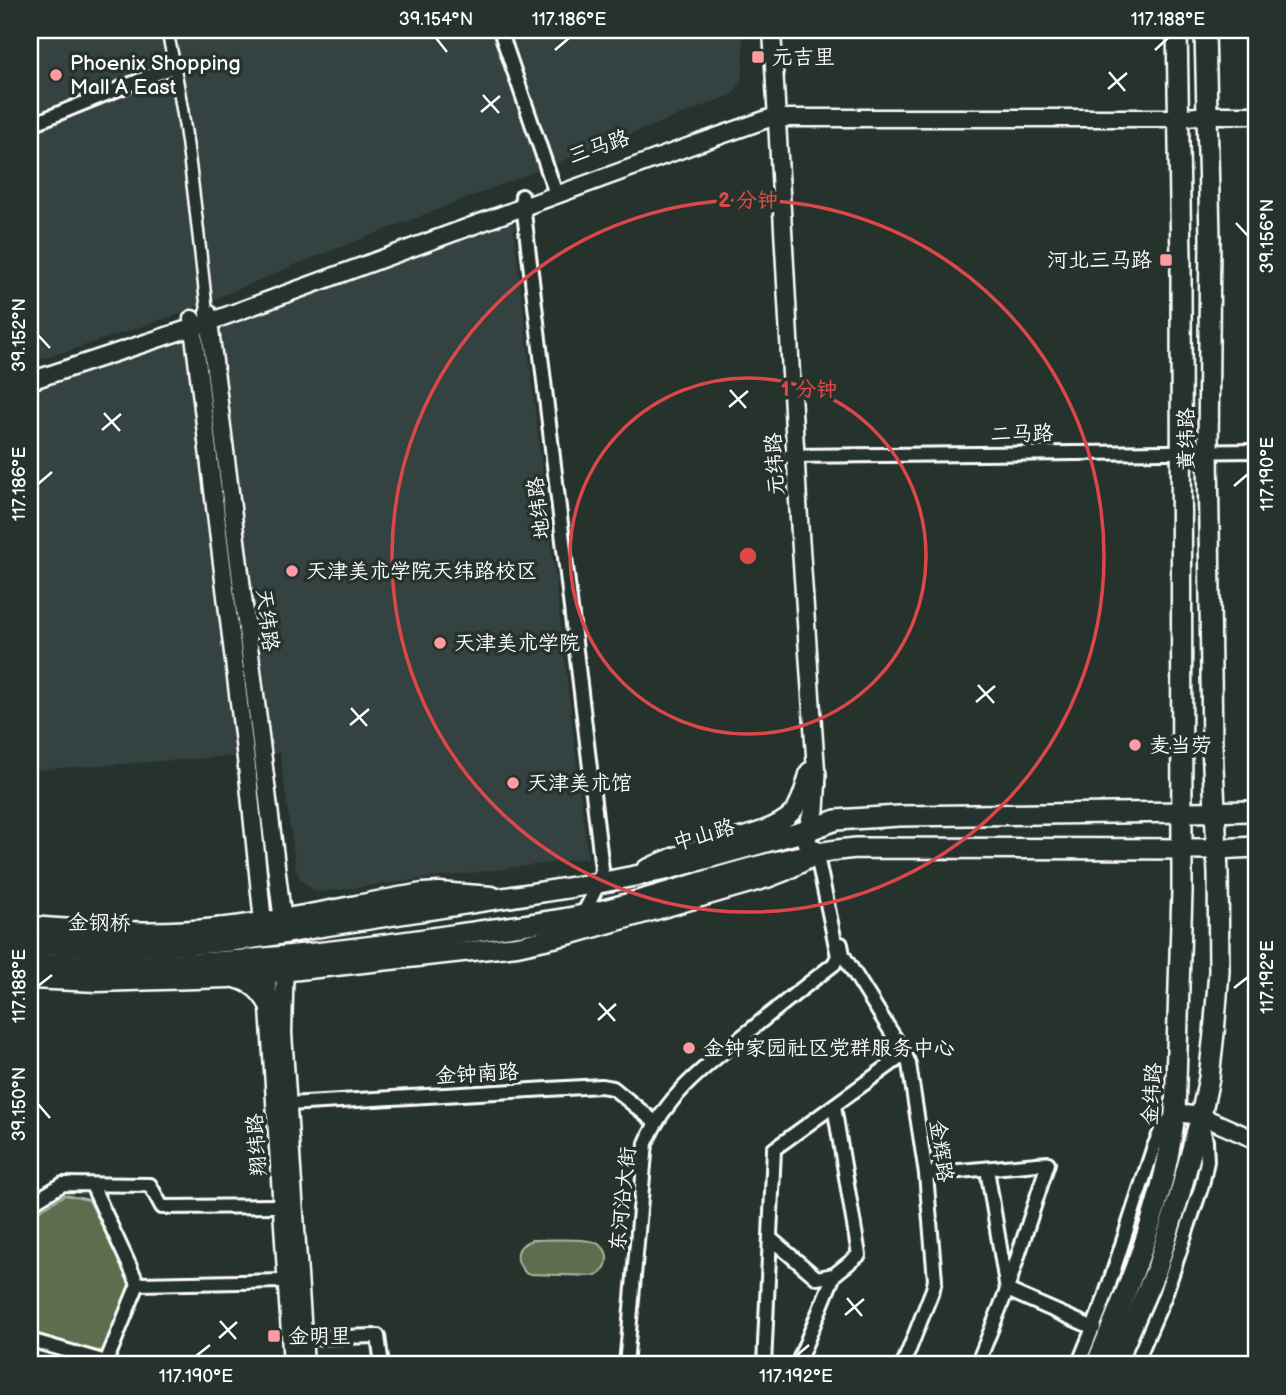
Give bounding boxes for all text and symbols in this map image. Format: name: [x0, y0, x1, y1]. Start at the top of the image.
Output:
text: 39.154°N: [399, 9, 473, 30]
text: 117.186°E: [532, 9, 606, 30]
text: 117.188°E: [1131, 9, 1205, 30]
place label: 元吉里: [772, 45, 835, 70]
marker: 元吉里: [750, 49, 766, 65]
place label: Phoenix Shopping Mall A East: [70, 51, 241, 100]
marker: Phoenix Shopping Mall A East: [48, 67, 64, 83]
street label: 三马路: [565, 125, 633, 169]
text: 2 分钟: [718, 188, 778, 213]
text: 39.156°N: [1257, 199, 1278, 273]
place label: 河北三马路: [1047, 248, 1152, 273]
marker: 河北三马路: [1158, 252, 1174, 268]
text: 39.152°N: [9, 298, 30, 372]
text: 1 分钟: [781, 377, 837, 402]
street label: 黄纬路: [1174, 408, 1199, 471]
street label: 二马路: [990, 421, 1054, 447]
street label: 元纬路: [761, 432, 789, 496]
text: 117.190°E: [1257, 437, 1278, 511]
text: 117.186°E: [9, 447, 30, 521]
street label: 地纬路: [523, 475, 555, 541]
centre of rings: [736, 544, 760, 568]
place label: 天津美术学院天纬路校区: [306, 559, 537, 584]
marker: 天津美术学院天纬路校区: [284, 563, 300, 579]
street label: 天纬路: [251, 587, 283, 653]
place label: 天津美术学院: [454, 631, 580, 656]
marker: 天津美术学院: [432, 635, 448, 651]
place label: 麦当劳: [1149, 733, 1212, 758]
marker: 麦当劳: [1127, 737, 1143, 753]
place label: 天津美术馆: [527, 771, 632, 796]
marker: 天津美术馆: [505, 775, 521, 791]
street label: 中山路: [670, 814, 738, 856]
street label: 金钢桥: [67, 910, 131, 936]
text: 117.192°E: [1257, 940, 1278, 1014]
text: 117.188°E: [9, 949, 30, 1023]
place label: 金钟家园社区党群服务中心: [703, 1036, 955, 1061]
marker: 金钟家园社区党群服务中心: [681, 1040, 697, 1056]
street label: 金钟南路: [434, 1059, 520, 1089]
street label: 金纬路: [1137, 1062, 1167, 1126]
text: 39.150°N: [9, 1067, 30, 1141]
street label: 翔纬路: [242, 1113, 272, 1177]
street label: 金辉路: [924, 1118, 958, 1184]
street label: 东河沿大街: [605, 1145, 641, 1253]
place label: 金明里: [288, 1324, 351, 1349]
marker: 金明里: [266, 1328, 282, 1344]
text: 117.190°E: [159, 1366, 233, 1387]
text: 117.192°E: [759, 1366, 833, 1387]

